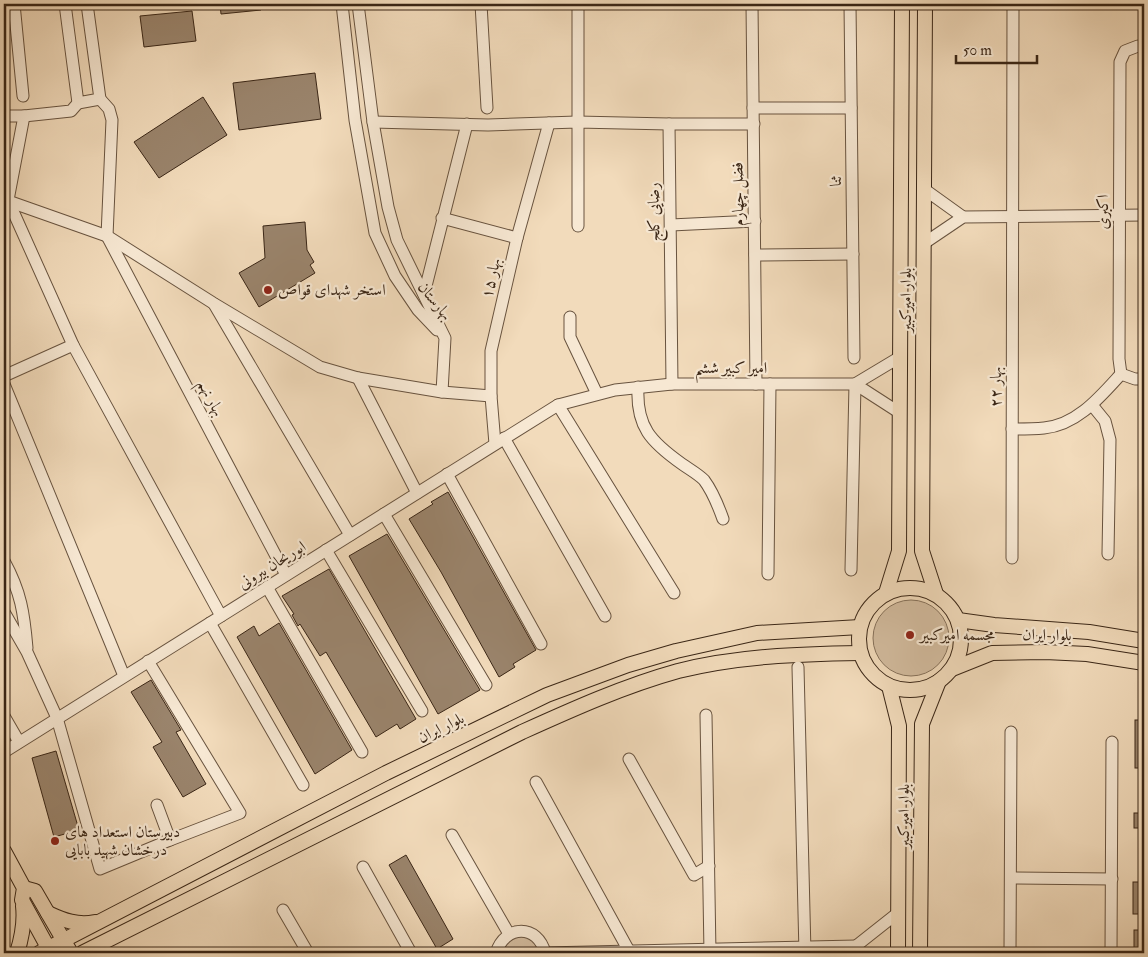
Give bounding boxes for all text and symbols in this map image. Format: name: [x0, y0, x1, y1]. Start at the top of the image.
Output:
scale bar: [956, 32, 1037, 64]
text: 50 m: [963, 41, 992, 60]
street label: فضل چهارم: [727, 162, 753, 226]
street label: ثنا: [826, 175, 846, 187]
street label: رضایی کلج: [643, 182, 669, 242]
street label: اکبری: [1093, 194, 1113, 230]
street label: بهار ۱۵: [477, 256, 505, 300]
street label: بلوار امیرکبیر: [896, 268, 916, 334]
street label: بهارستان: [413, 277, 457, 325]
place label: استخر شهدای قواص: [278, 280, 386, 300]
marker: استخر شهدای قواص: [262, 284, 274, 296]
street label: امیر کبیر ششم: [695, 358, 767, 384]
street label: بهار ۲۲: [986, 367, 1006, 407]
street label: بهار نهم: [189, 376, 229, 422]
street label: ابوریحان بیرونی: [234, 536, 310, 594]
place label: مجسمه امیرکبیر: [918, 625, 995, 645]
street label: بلوار ایران: [1022, 625, 1072, 645]
marker: مجسمه امیرکبیر: [904, 629, 916, 641]
street label: بلوار ایران: [415, 708, 467, 748]
street label: بلوار امیرکبیر: [894, 784, 914, 850]
place label: دبیرستان استعداد های درخشان شهید بابایی: [65, 822, 180, 860]
marker: دبیرستان استعداد های درخشان شهید بابایی: [49, 835, 61, 847]

